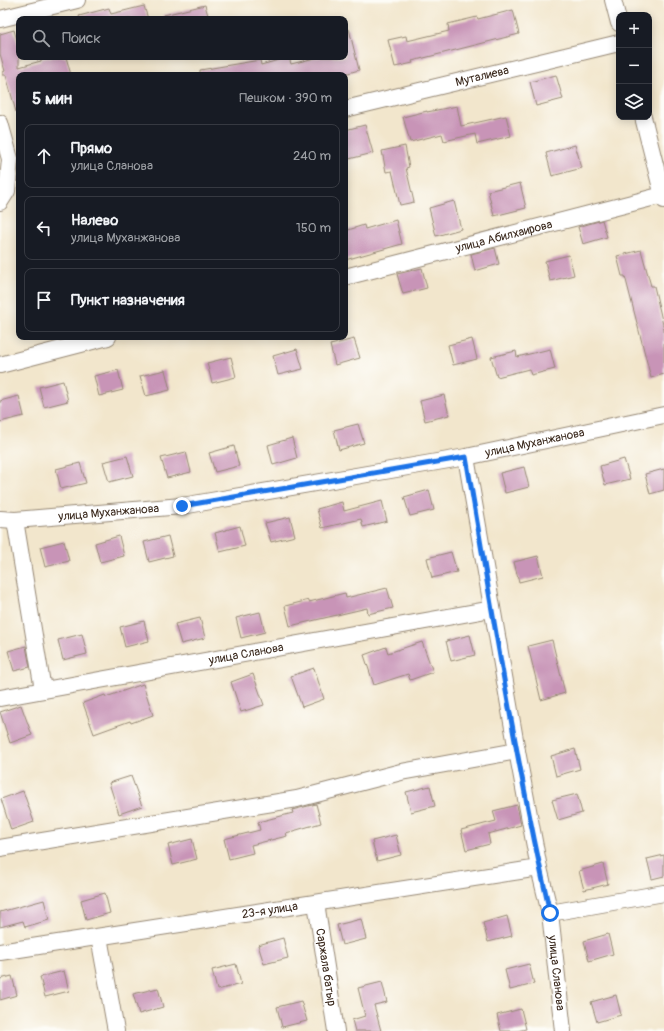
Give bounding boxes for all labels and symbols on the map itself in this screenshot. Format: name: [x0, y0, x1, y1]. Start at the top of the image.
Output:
street label: Муталиева: [454, 63, 511, 90]
street label: улица Абилхаирова: [453, 217, 554, 256]
street label: улица Муханжанова: [483, 425, 586, 461]
route end: [173, 497, 191, 515]
street label: улица Муханжанова: [57, 501, 160, 524]
street label: улица Сланова: [206, 640, 285, 668]
street label: 23-я улица: [241, 899, 299, 922]
route start: [541, 904, 559, 922]
street label: Саржала батыр: [312, 927, 339, 1007]
street label: улица Сланова: [544, 933, 568, 1012]

